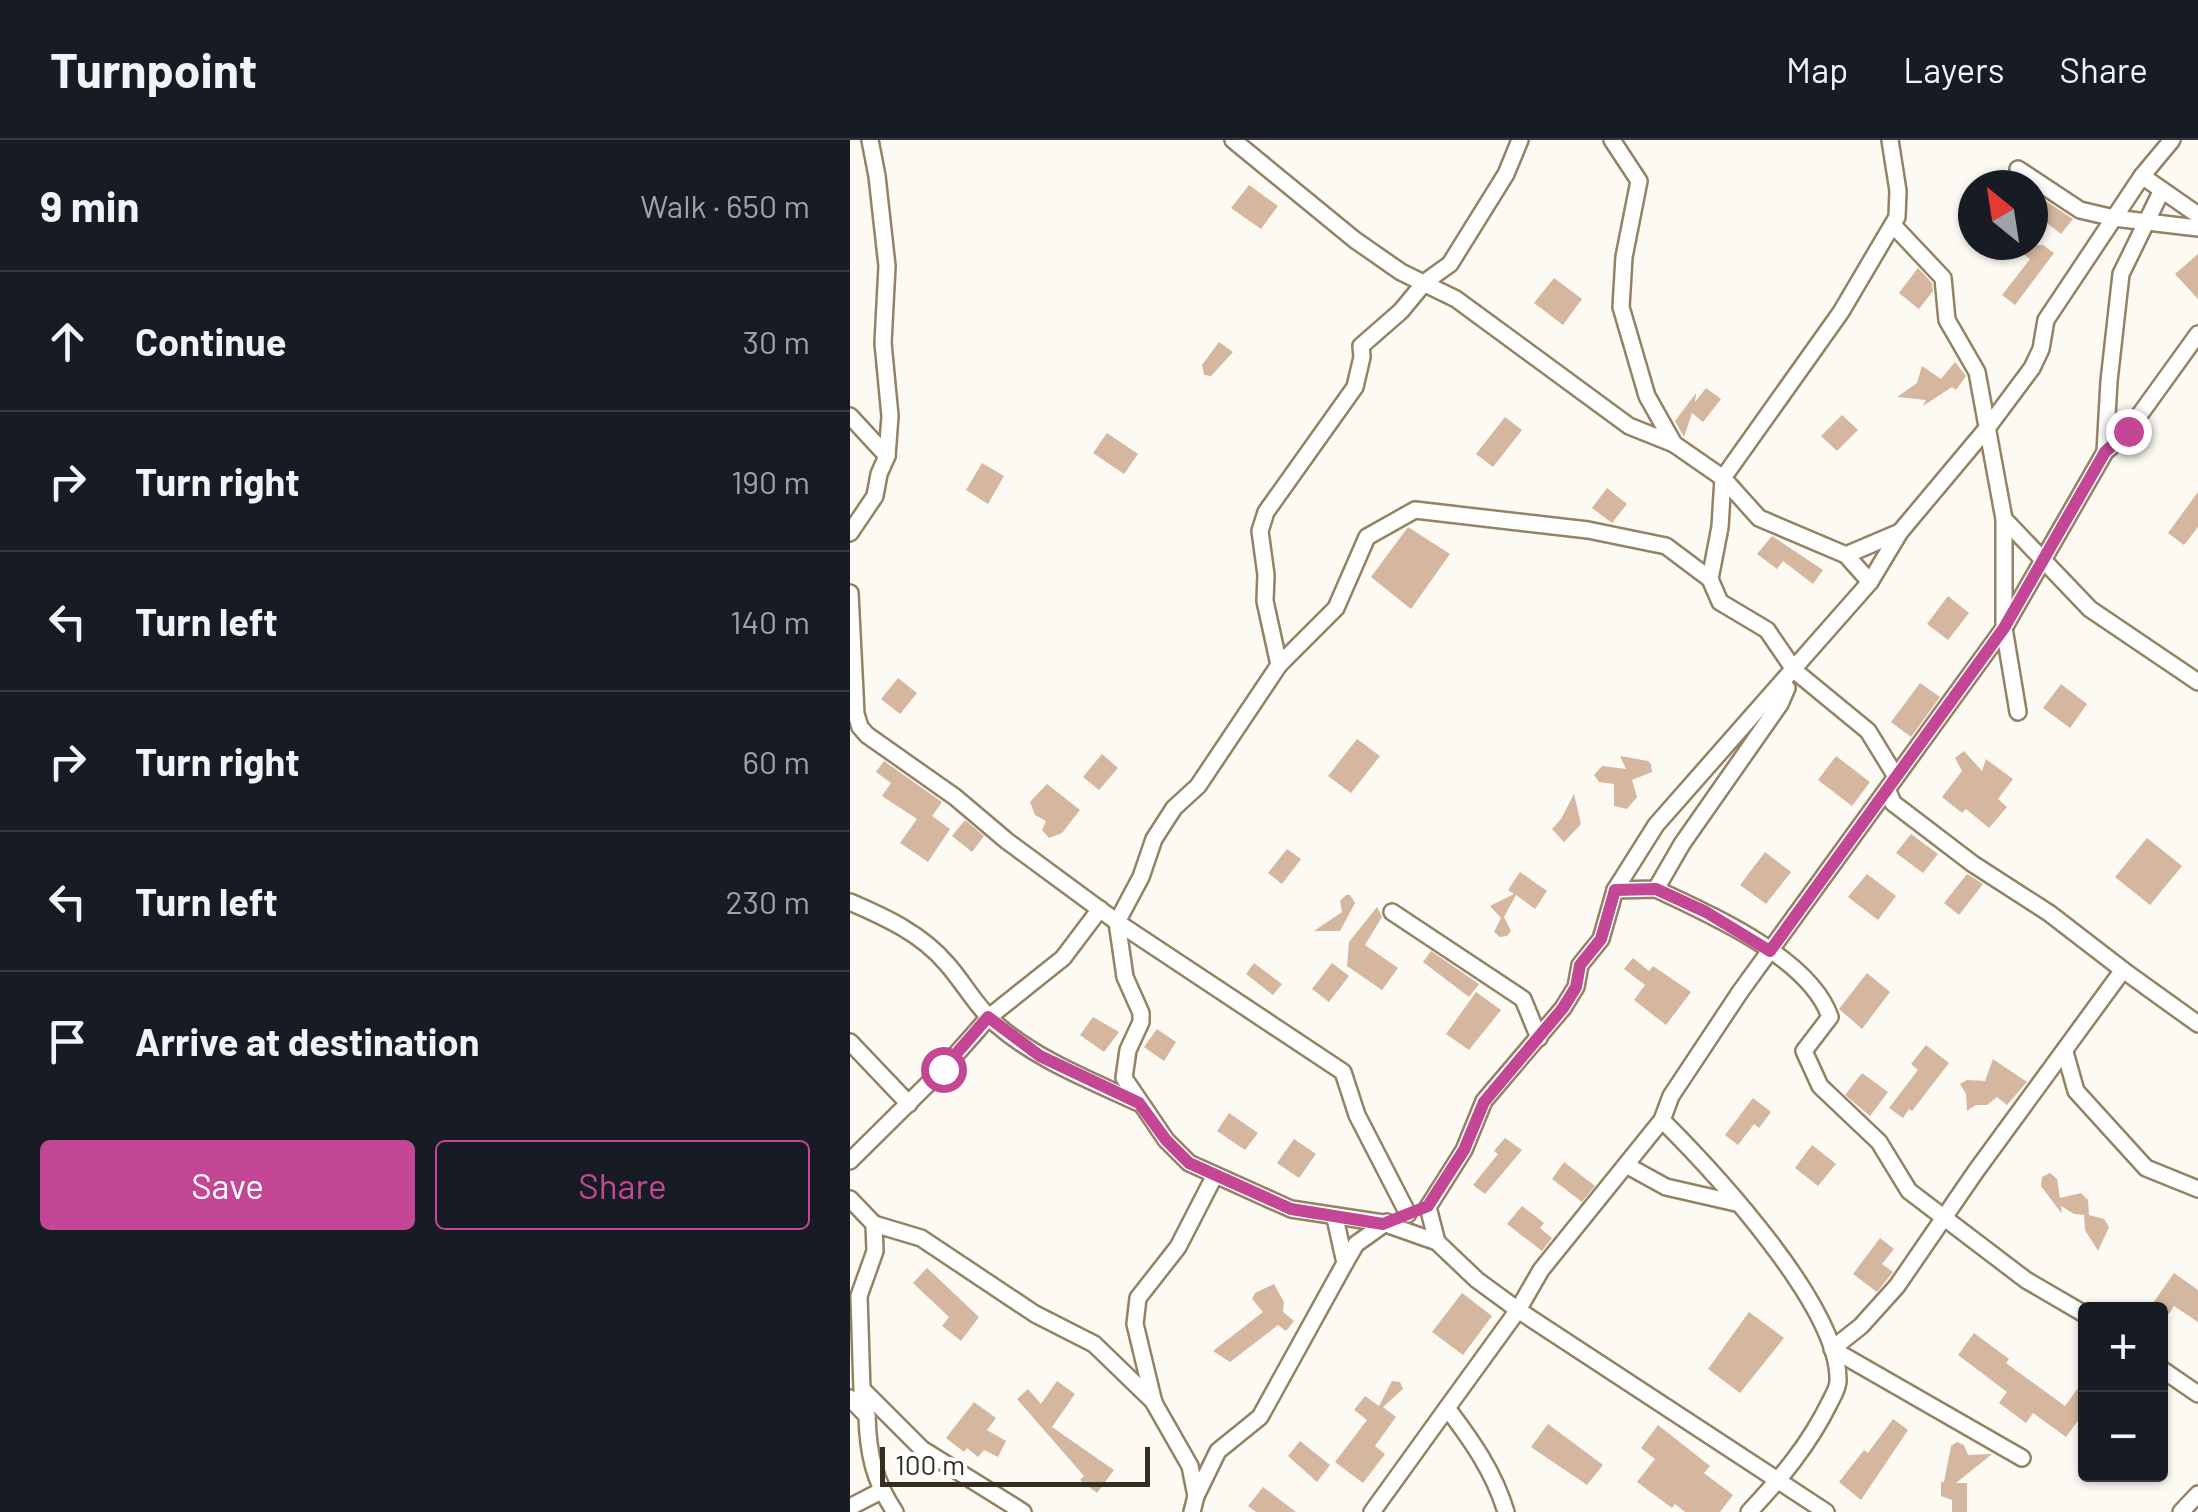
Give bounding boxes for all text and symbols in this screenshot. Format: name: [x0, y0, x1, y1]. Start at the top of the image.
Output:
text: Turnpoint: [50, 40, 257, 98]
text: Map: [1786, 48, 1848, 90]
text: Layers: [1903, 48, 2005, 90]
text: Share: [2060, 48, 2148, 90]
north arrow: [1958, 170, 2048, 260]
text: 9 min: [40, 180, 139, 230]
text: Walk · 650 m: [640, 186, 810, 224]
icon: ahead: [40, 314, 95, 369]
text: Continue: [135, 318, 286, 364]
text: 30 m: [743, 322, 810, 360]
route end: [2106, 409, 2152, 455]
icon: right: [40, 454, 95, 509]
text: Turn right: [135, 458, 300, 504]
text: 190 m: [731, 462, 810, 500]
icon: left: [40, 594, 95, 649]
text: Turn left: [135, 598, 278, 644]
text: 140 m: [730, 602, 810, 640]
icon: right: [40, 734, 95, 789]
text: Turn right: [135, 738, 300, 784]
text: 60 m: [743, 742, 810, 780]
icon: left: [40, 874, 95, 929]
text: Turn left: [135, 878, 278, 924]
text: 230 m: [726, 882, 810, 920]
icon: arrive: [40, 1014, 95, 1069]
text: Arrive at destination: [135, 1018, 480, 1064]
route start: [921, 1047, 967, 1093]
button: Save: [40, 1140, 415, 1230]
button: Share: [435, 1140, 810, 1230]
map controls: [2078, 1302, 2168, 1482]
button: +: [2078, 1302, 2168, 1392]
button: −: [2078, 1392, 2168, 1482]
scale bar: [880, 1442, 1150, 1486]
text: 100 m: [895, 1447, 965, 1481]

